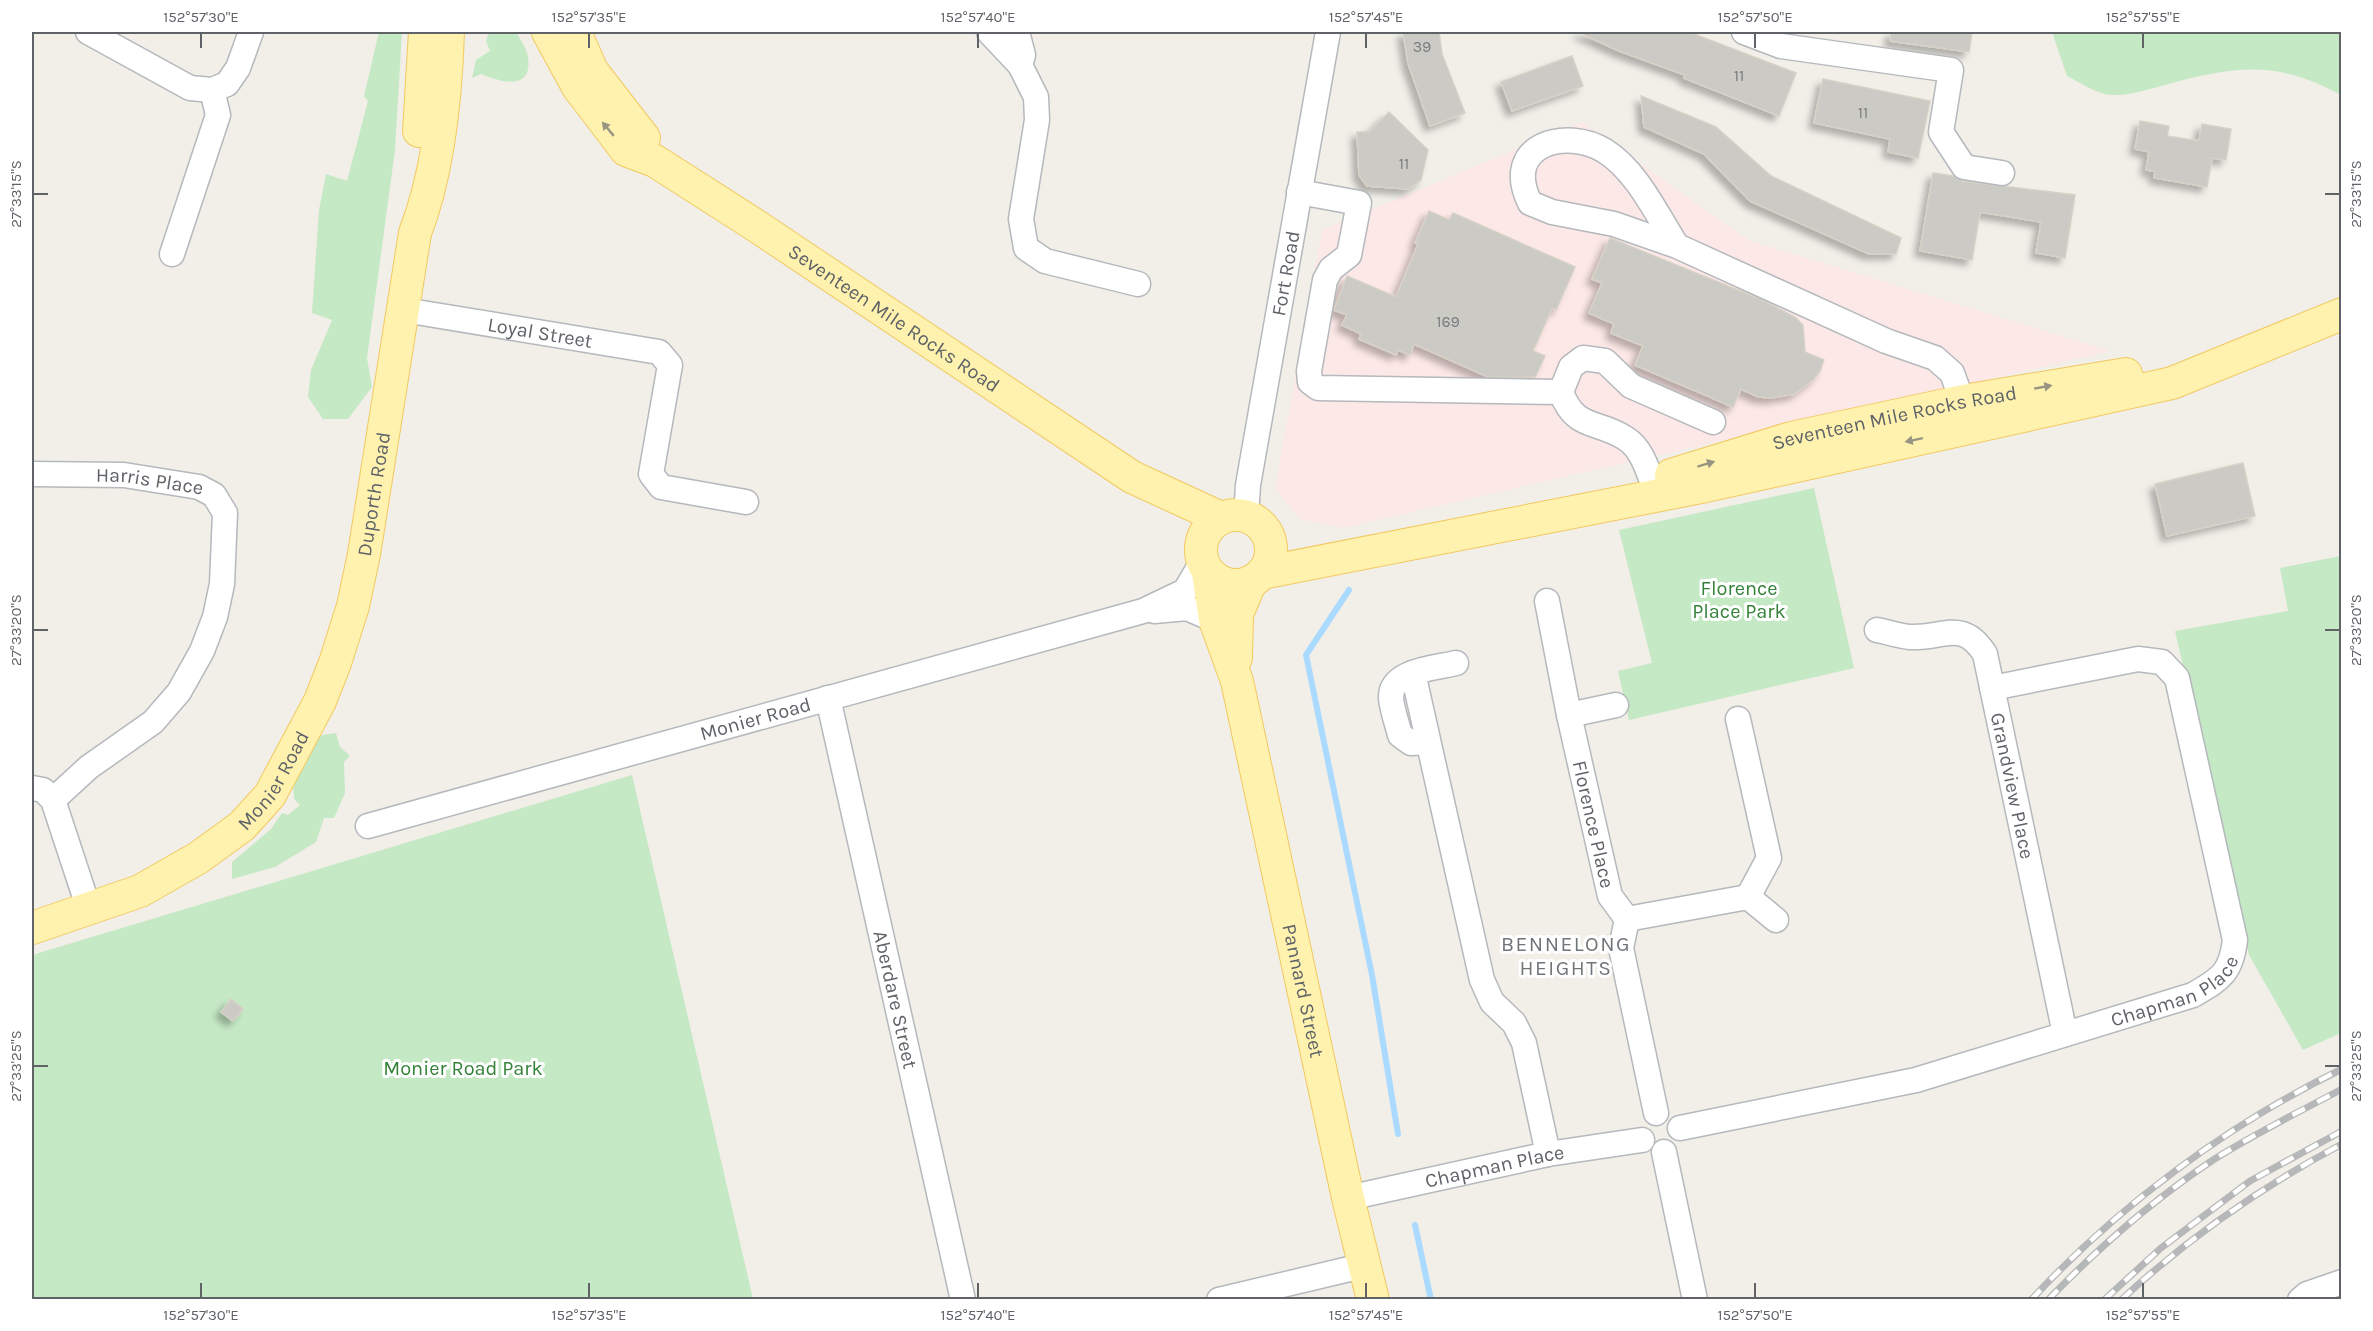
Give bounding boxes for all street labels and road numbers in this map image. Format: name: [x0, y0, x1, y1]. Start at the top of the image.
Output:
street label: Fort Road: [1267, 229, 1304, 318]
street label: Seventeen Mile Rocks Road: [784, 239, 1004, 397]
street label: Loyal Street: [486, 312, 595, 352]
street label: Seventeen Mile Rocks Road: [1769, 381, 2018, 455]
street label: Duporth Road: [352, 430, 395, 558]
street label: Harris Place: [96, 463, 205, 499]
street label: Monier Road: [697, 692, 813, 745]
street label: Grandview Place: [1986, 710, 2039, 861]
street label: Monier Road: [233, 727, 314, 835]
street label: Florence Place: [1568, 758, 1619, 890]
street label: Pannard Street: [1278, 922, 1329, 1060]
street label: Aberdare Street: [869, 928, 922, 1071]
street label: Chapman Place: [2108, 953, 2243, 1031]
street label: Chapman Place: [1423, 1140, 1566, 1192]

